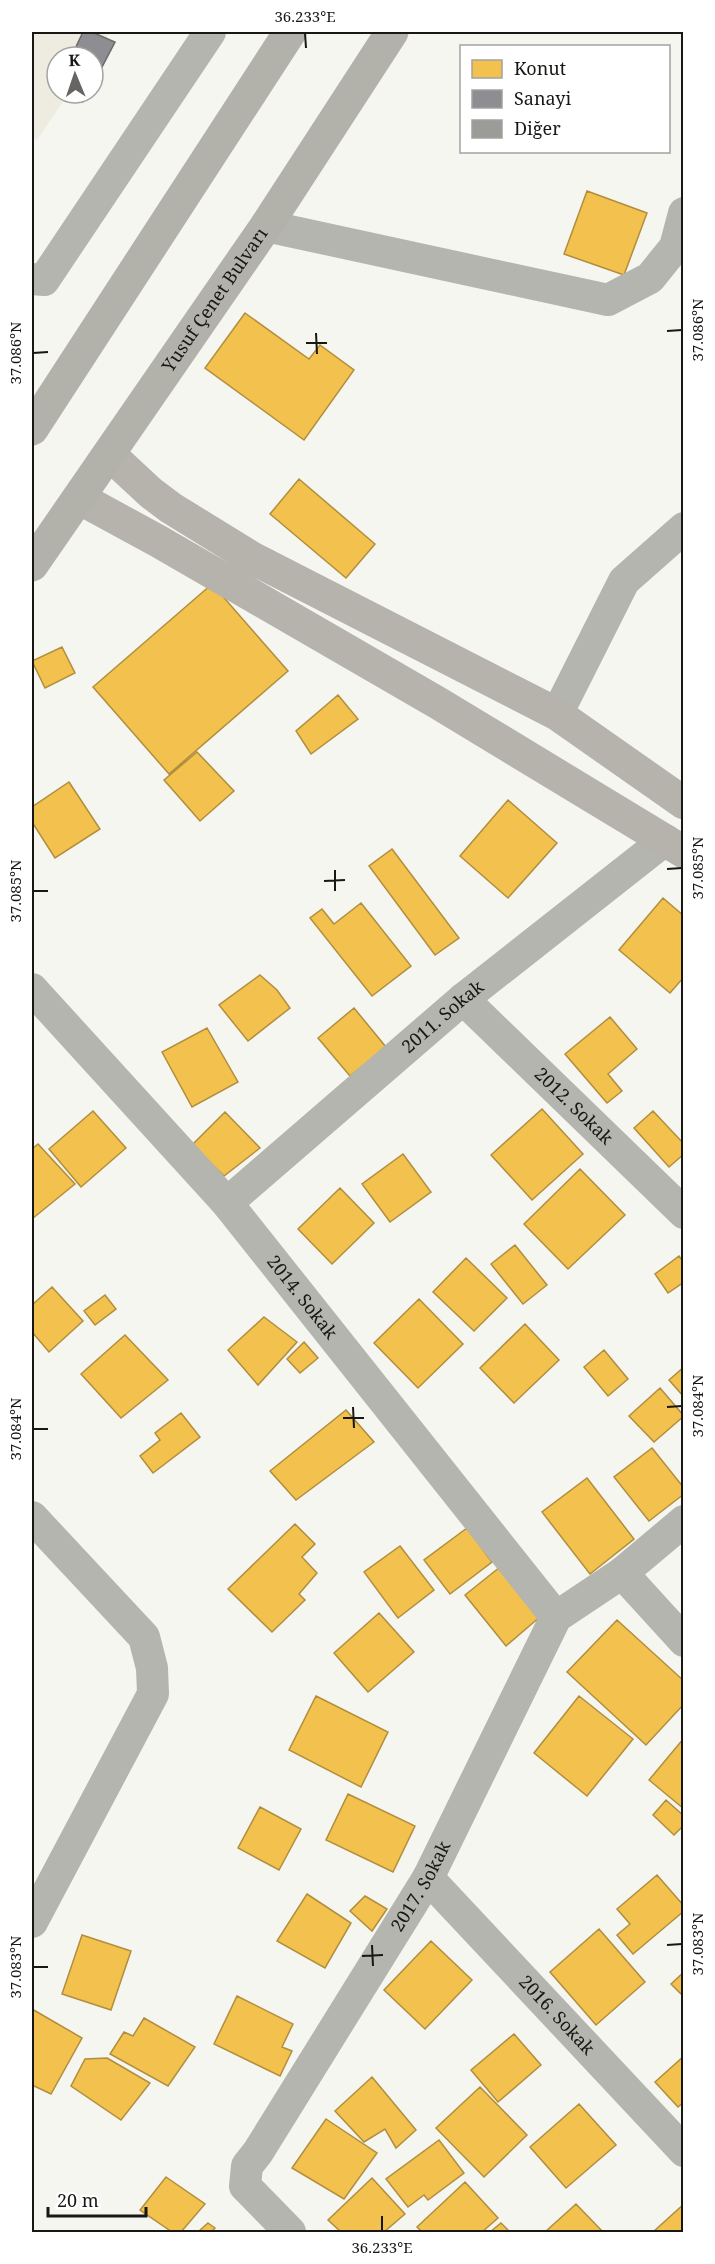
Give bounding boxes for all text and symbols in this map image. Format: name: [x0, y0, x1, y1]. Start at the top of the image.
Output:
text: 36.233°E: [274, 6, 336, 26]
north arrow: [45, 45, 105, 105]
legend: [460, 45, 670, 153]
text: K: [68, 49, 81, 71]
text: Konut: [514, 56, 566, 80]
text: Sanayi: [514, 86, 571, 110]
text: Diğer: [514, 116, 561, 140]
street label: Yusuf Çenet Bulvarı: [155, 222, 272, 377]
text: 37.086°N: [687, 298, 707, 362]
text: 37.086°N: [5, 321, 25, 385]
text: 37.085°N: [687, 836, 707, 900]
text: 37.085°N: [5, 859, 25, 923]
street label: 2011. Sokak: [396, 974, 489, 1058]
street label: 2012. Sokak: [530, 1062, 619, 1149]
street label: 2014. Sokak: [262, 1250, 344, 1344]
text: 37.084°N: [687, 1374, 707, 1438]
text: 37.084°N: [5, 1397, 25, 1461]
street label: 2017. Sokak: [385, 1836, 456, 1936]
text: 37.083°N: [687, 1912, 707, 1976]
text: 37.083°N: [5, 1935, 25, 1999]
street label: 2016. Sokak: [514, 1969, 601, 2060]
scale bar: [48, 2180, 146, 2218]
text: 20 m: [57, 2188, 99, 2212]
text: 36.233°E: [351, 2237, 413, 2257]

